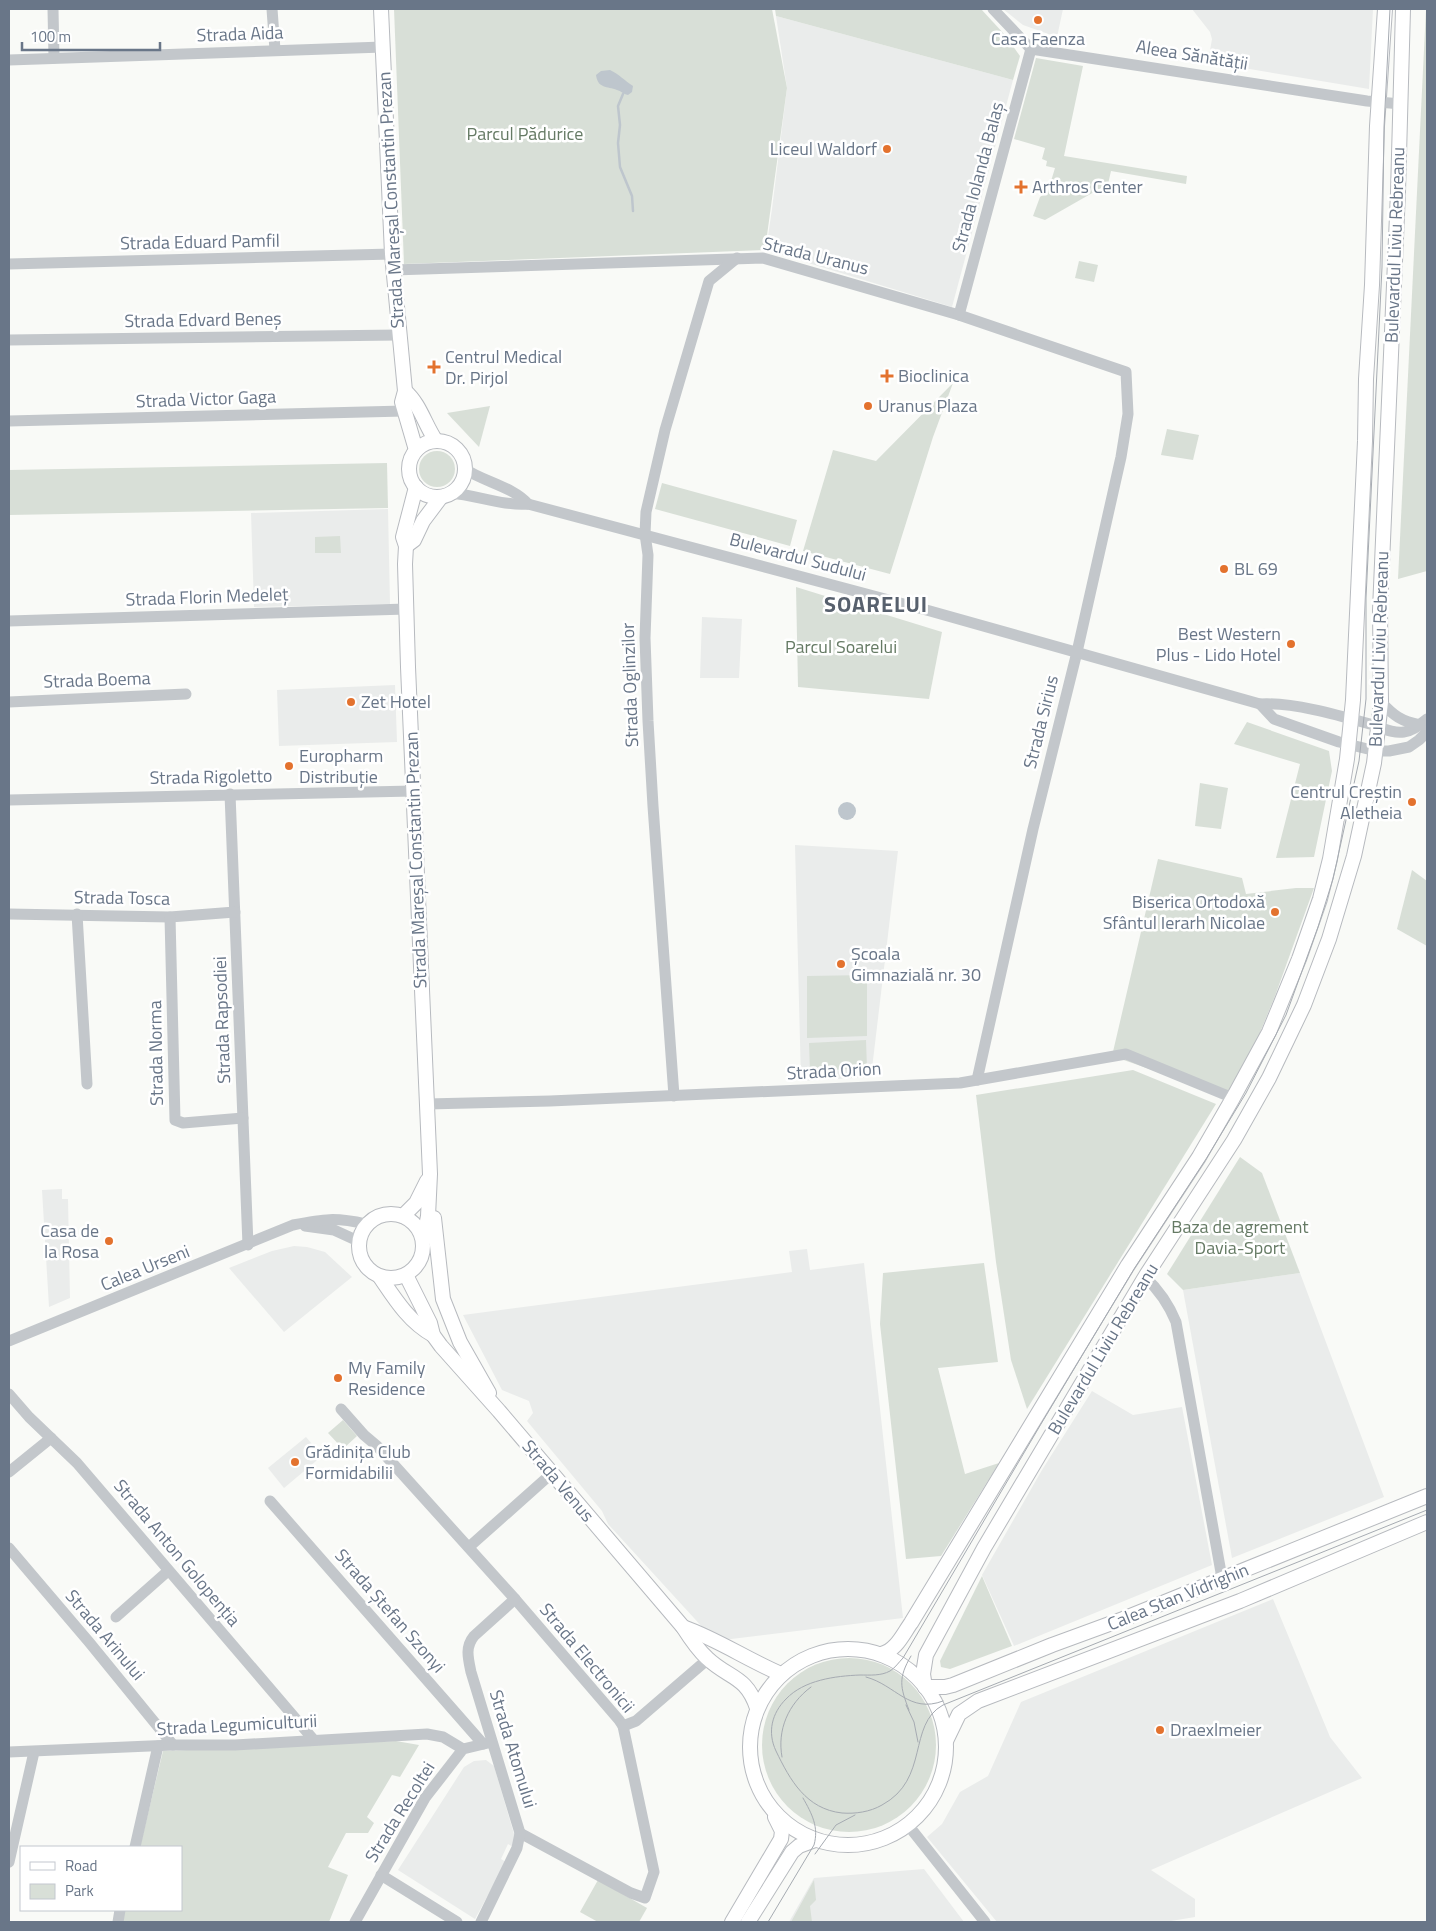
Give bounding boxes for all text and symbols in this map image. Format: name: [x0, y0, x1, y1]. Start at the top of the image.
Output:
marker: Casa Faenza: [1032, 14, 1044, 26]
street label: Strada Aida: [196, 18, 284, 49]
scale bar: [22, 20, 160, 52]
text: 100 m: [30, 25, 71, 48]
place label: Casa Faenza: [991, 25, 1085, 52]
street label: Aleea Sănătății: [1134, 32, 1250, 77]
street label: Strada Mareșal Constantin Prezan: [370, 71, 411, 329]
street label: Strada Iolanda Balaș: [944, 99, 1011, 255]
park label: Parcul Pădurice: [467, 120, 583, 147]
place label: Liceul Waldorf: [770, 135, 877, 162]
marker: Liceul Waldorf: [881, 143, 893, 155]
street label: Bulevardul Liviu Rebreanu: [1378, 147, 1411, 343]
place label: Arthros Center: [1032, 173, 1143, 200]
marker: Arthros Center: [1014, 180, 1028, 194]
street label: Strada Eduard Pamfil: [120, 227, 280, 256]
street label: Strada Uranus: [760, 229, 872, 282]
street label: Strada Edvard Beneș: [124, 305, 282, 334]
place label: Centrul Medical Dr. Pirjol: [445, 343, 562, 391]
marker: Centrul Medical Dr. Pirjol: [427, 360, 441, 374]
place label: Bioclinica: [898, 362, 969, 389]
marker: Bioclinica: [880, 369, 894, 383]
street label: Strada Victor Gaga: [135, 383, 277, 414]
place label: Uranus Plaza: [878, 392, 977, 419]
marker: Uranus Plaza: [862, 400, 874, 412]
street label: Bulevardul Sudului: [727, 525, 869, 588]
street label: Bulevardul Liviu Rebreanu: [1362, 551, 1395, 747]
place label: BL 69: [1234, 555, 1278, 582]
marker: BL 69: [1218, 563, 1230, 575]
street label: Strada Florin Medeleț: [125, 580, 289, 613]
district label: SOARELUI: [824, 587, 928, 621]
place label: Best Western Plus - Lido Hotel: [1156, 620, 1281, 668]
street label: Strada Oglinzilor: [614, 622, 645, 748]
park label: Parcul Soarelui: [785, 633, 897, 660]
marker: Best Western Plus - Lido Hotel: [1285, 638, 1297, 650]
street label: Strada Boema: [43, 664, 151, 695]
street label: Strada Sirius: [1016, 672, 1065, 771]
place label: Zet Hotel: [361, 688, 431, 715]
marker: Zet Hotel: [345, 696, 357, 708]
street label: Strada Mareșal Constantin Prezan: [398, 731, 433, 989]
place label: Europharm Distribuție: [299, 742, 383, 790]
marker: Europharm Distribuție: [283, 760, 295, 772]
street label: Strada Rigoletto: [149, 762, 273, 791]
place label: Centrul Creștin Aletheia: [1290, 778, 1402, 826]
marker: Centrul Creștin Aletheia: [1406, 796, 1418, 808]
street label: Strada Tosca: [74, 883, 170, 912]
place label: Biserica Ortodoxă Sfântul Ierarh Nicolae: [1103, 888, 1265, 936]
marker: Biserica Ortodoxă Sfântul Ierarh Nicolae: [1269, 906, 1281, 918]
place label: Școala Gimnazială nr. 30: [851, 940, 981, 988]
street label: Strada Rapsodiei: [206, 956, 237, 1084]
marker: Școala Gimnazială nr. 30: [835, 958, 847, 970]
street label: Strada Norma: [141, 1000, 170, 1106]
street label: Strada Orion: [786, 1055, 882, 1086]
park label: Baza de agrement Davia-Sport: [1171, 1213, 1309, 1261]
place label: Casa de la Rosa: [40, 1217, 99, 1265]
marker: Casa de la Rosa: [103, 1235, 115, 1247]
street label: Calea Urseni: [96, 1237, 193, 1298]
street label: Bulevardul Liviu Rebreanu: [1041, 1258, 1165, 1440]
place label: My Family Residence: [348, 1354, 426, 1402]
marker: My Family Residence: [332, 1372, 344, 1384]
street label: Strada Venus: [516, 1434, 601, 1528]
place label: Grădinița Club Formidabilii: [305, 1438, 411, 1486]
marker: Grădinița Club Formidabilii: [289, 1456, 301, 1468]
street label: Strada Anton Golopenția: [108, 1473, 247, 1632]
street label: Strada Ștefan Szonyi: [329, 1543, 452, 1679]
street label: Calea Stan Vidrighin: [1103, 1556, 1253, 1637]
street label: Strada Arinului: [59, 1583, 152, 1686]
street label: Strada Electronicii: [533, 1597, 641, 1718]
street label: Strada Atomului: [483, 1686, 544, 1811]
street label: Strada Legumiculturii: [156, 1707, 318, 1742]
place label: Draexlmeier: [1170, 1716, 1262, 1743]
marker: Draexlmeier: [1154, 1724, 1166, 1736]
street label: Strada Recoltei: [358, 1756, 441, 1867]
legend: [20, 1846, 182, 1911]
text: Road: [65, 1854, 97, 1877]
text: Park: [65, 1879, 94, 1902]

